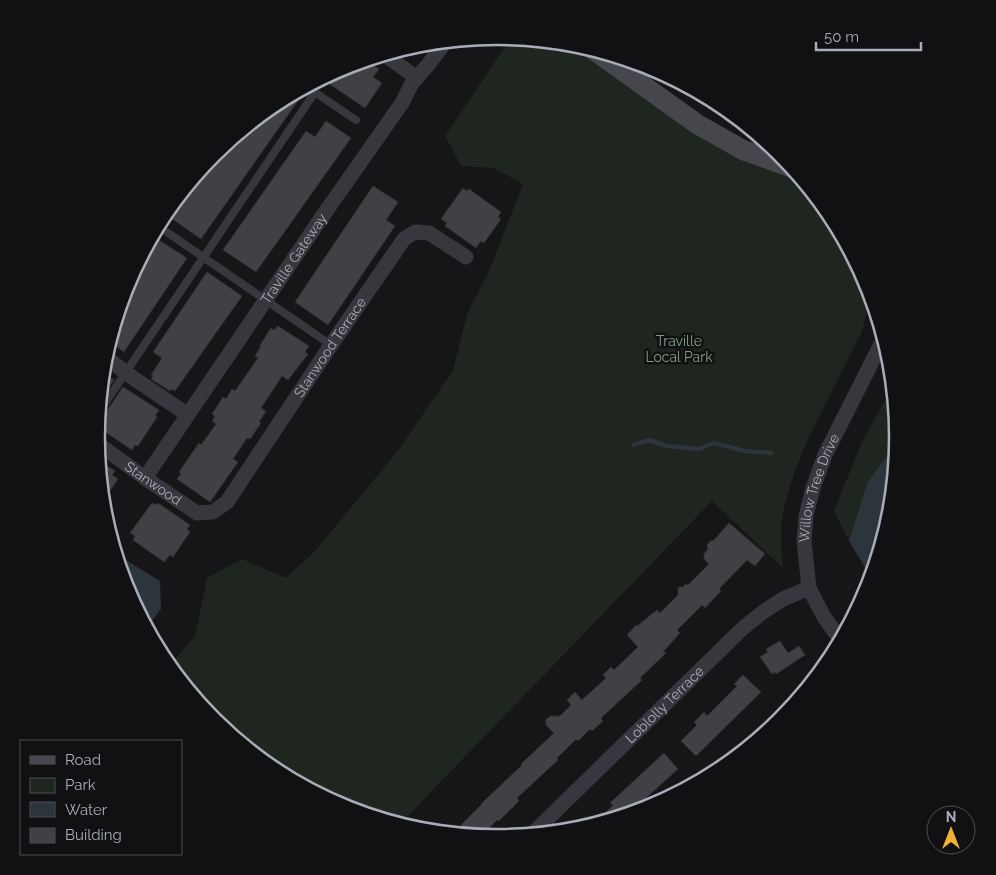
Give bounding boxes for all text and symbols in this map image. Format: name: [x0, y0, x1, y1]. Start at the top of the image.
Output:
scale bar: [816, 20, 921, 52]
text: 50 m: [824, 28, 859, 46]
street label: Traville Gateway: [257, 210, 330, 307]
street label: Stanwood Terrace: [291, 294, 369, 400]
park label: Traville Local Park: [645, 333, 713, 365]
street label: Willow Tree Drive: [796, 431, 842, 543]
street label: Stanwood: [122, 458, 185, 508]
street label: Loblolly Terrace: [622, 663, 707, 747]
legend: [20, 740, 182, 855]
text: Road: [65, 751, 101, 769]
text: Park: [65, 776, 96, 794]
text: Water: [65, 801, 108, 819]
north arrow: [926, 805, 976, 855]
text: N: [946, 809, 956, 825]
text: Building: [65, 826, 122, 844]

